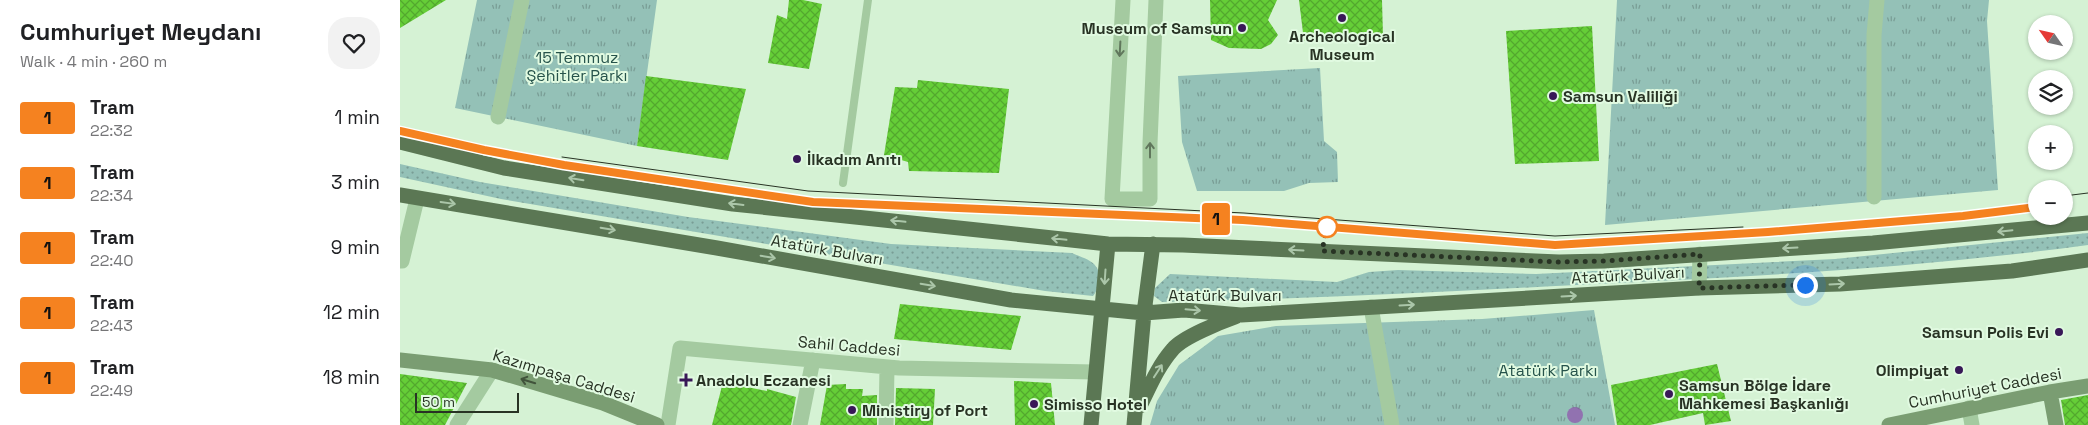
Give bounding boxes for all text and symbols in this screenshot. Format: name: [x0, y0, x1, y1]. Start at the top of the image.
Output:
marker: Archeological Museum: [1336, 12, 1348, 24]
north arrow: [2028, 15, 2072, 60]
map controls: [2028, 15, 2073, 225]
text: Cumhuriyet Meydanı: [20, 16, 261, 47]
button: heart: [328, 17, 380, 69]
place label: Museum of Samsun: [1082, 18, 1232, 39]
marker: Museum of Samsun: [1236, 22, 1248, 34]
place label: Archeological Museum: [1289, 26, 1395, 65]
one-way arrow: [1116, 40, 1125, 56]
park label: 15 Temmuz Şehitler Parkı: [526, 47, 628, 86]
text: Walk · 4 min · 260 m: [20, 51, 167, 72]
button: layers: [2028, 70, 2073, 115]
place label: Samsun Valiliği: [1563, 86, 1678, 107]
marker: Samsun Valiliği: [1547, 90, 1559, 102]
text: Tram: [90, 95, 134, 120]
text: 1 min: [335, 105, 380, 130]
text: 1: [43, 106, 52, 129]
text: 22:32: [90, 120, 133, 141]
button: +: [2028, 125, 2073, 170]
one-way arrow: [1145, 142, 1155, 158]
place label: İlkadım Anıtı: [807, 149, 901, 170]
marker: İlkadım Anıtı: [791, 153, 803, 165]
text: Tram: [90, 160, 134, 185]
text: 3 min: [331, 170, 380, 195]
text: 1: [43, 171, 52, 194]
one-way arrow: [568, 174, 584, 184]
button: −: [2028, 180, 2073, 225]
text: 22:34: [90, 185, 133, 206]
one-way arrow: [440, 198, 456, 208]
one-way arrow: [728, 199, 744, 209]
line badge: 1: [1200, 203, 1232, 235]
text: 1: [1212, 207, 1220, 230]
unlabelled marker: [1316, 216, 1338, 238]
one-way arrow: [890, 217, 906, 226]
text: Tram: [90, 225, 134, 250]
one-way arrow: [600, 225, 616, 235]
one-way arrow: [1997, 227, 2013, 236]
street label: Atatürk Bulvarı: [769, 230, 885, 270]
one-way arrow: [1052, 234, 1068, 243]
text: 9 min: [331, 235, 380, 260]
text: 1: [43, 236, 52, 259]
one-way arrow: [1783, 244, 1799, 253]
one-way arrow: [1288, 245, 1304, 255]
text: 22:40: [90, 250, 134, 271]
one-way arrow: [760, 252, 776, 262]
street label: Atatürk Bulvarı: [1571, 262, 1685, 288]
one-way arrow: [1101, 268, 1110, 284]
your location: [1793, 273, 1818, 298]
one-way arrow: [1828, 279, 1844, 288]
one-way arrow: [920, 281, 936, 291]
street label: Atatürk Bulvarı: [1168, 285, 1282, 306]
text: Tram: [90, 290, 134, 315]
one-way arrow: [1561, 291, 1577, 300]
text: 12 min: [323, 300, 380, 325]
text: 1: [43, 301, 52, 324]
one-way arrow: [1399, 301, 1415, 310]
one-way arrow: [1184, 306, 1200, 315]
text: 22:43: [90, 315, 133, 336]
place label: Samsun Polis Evi: [1922, 322, 2049, 343]
marker: Samsun Polis Evi: [2053, 326, 2065, 338]
street label: Sahil Caddesi: [797, 331, 901, 361]
street label: Kazımpaşa Caddesi: [490, 344, 638, 408]
text: Tram: [90, 355, 134, 380]
park label: Atatürk Parkı: [1499, 360, 1597, 381]
place label: Olimpiyat: [1876, 360, 1949, 381]
street label: Cumhuriyet Caddesi: [1907, 363, 2063, 413]
one-way arrow: [1153, 364, 1163, 378]
marker: Olimpiyat: [1953, 364, 1965, 376]
text: 18 min: [323, 365, 380, 390]
text: 1: [43, 366, 52, 389]
place label: Anadolu Eczanesi: [696, 370, 831, 391]
marker: Anadolu Eczanesi: [680, 374, 692, 386]
one-way arrow: [520, 375, 536, 385]
place label: Samsun Bölge İdare Mahkemesi Başkanlığı: [1679, 375, 1849, 414]
text: 22:49: [90, 380, 133, 401]
marker: Samsun Bölge İdare Mahkemesi Başkanlığı: [1663, 388, 1675, 400]
scale bar: [415, 390, 519, 413]
text: 50 m: [422, 393, 455, 411]
place label: Simisso Hotel: [1044, 394, 1147, 415]
marker: Simisso Hotel: [1028, 398, 1040, 410]
place label: Ministiry of Port: [862, 400, 988, 421]
marker: Ministiry of Port: [846, 404, 858, 416]

